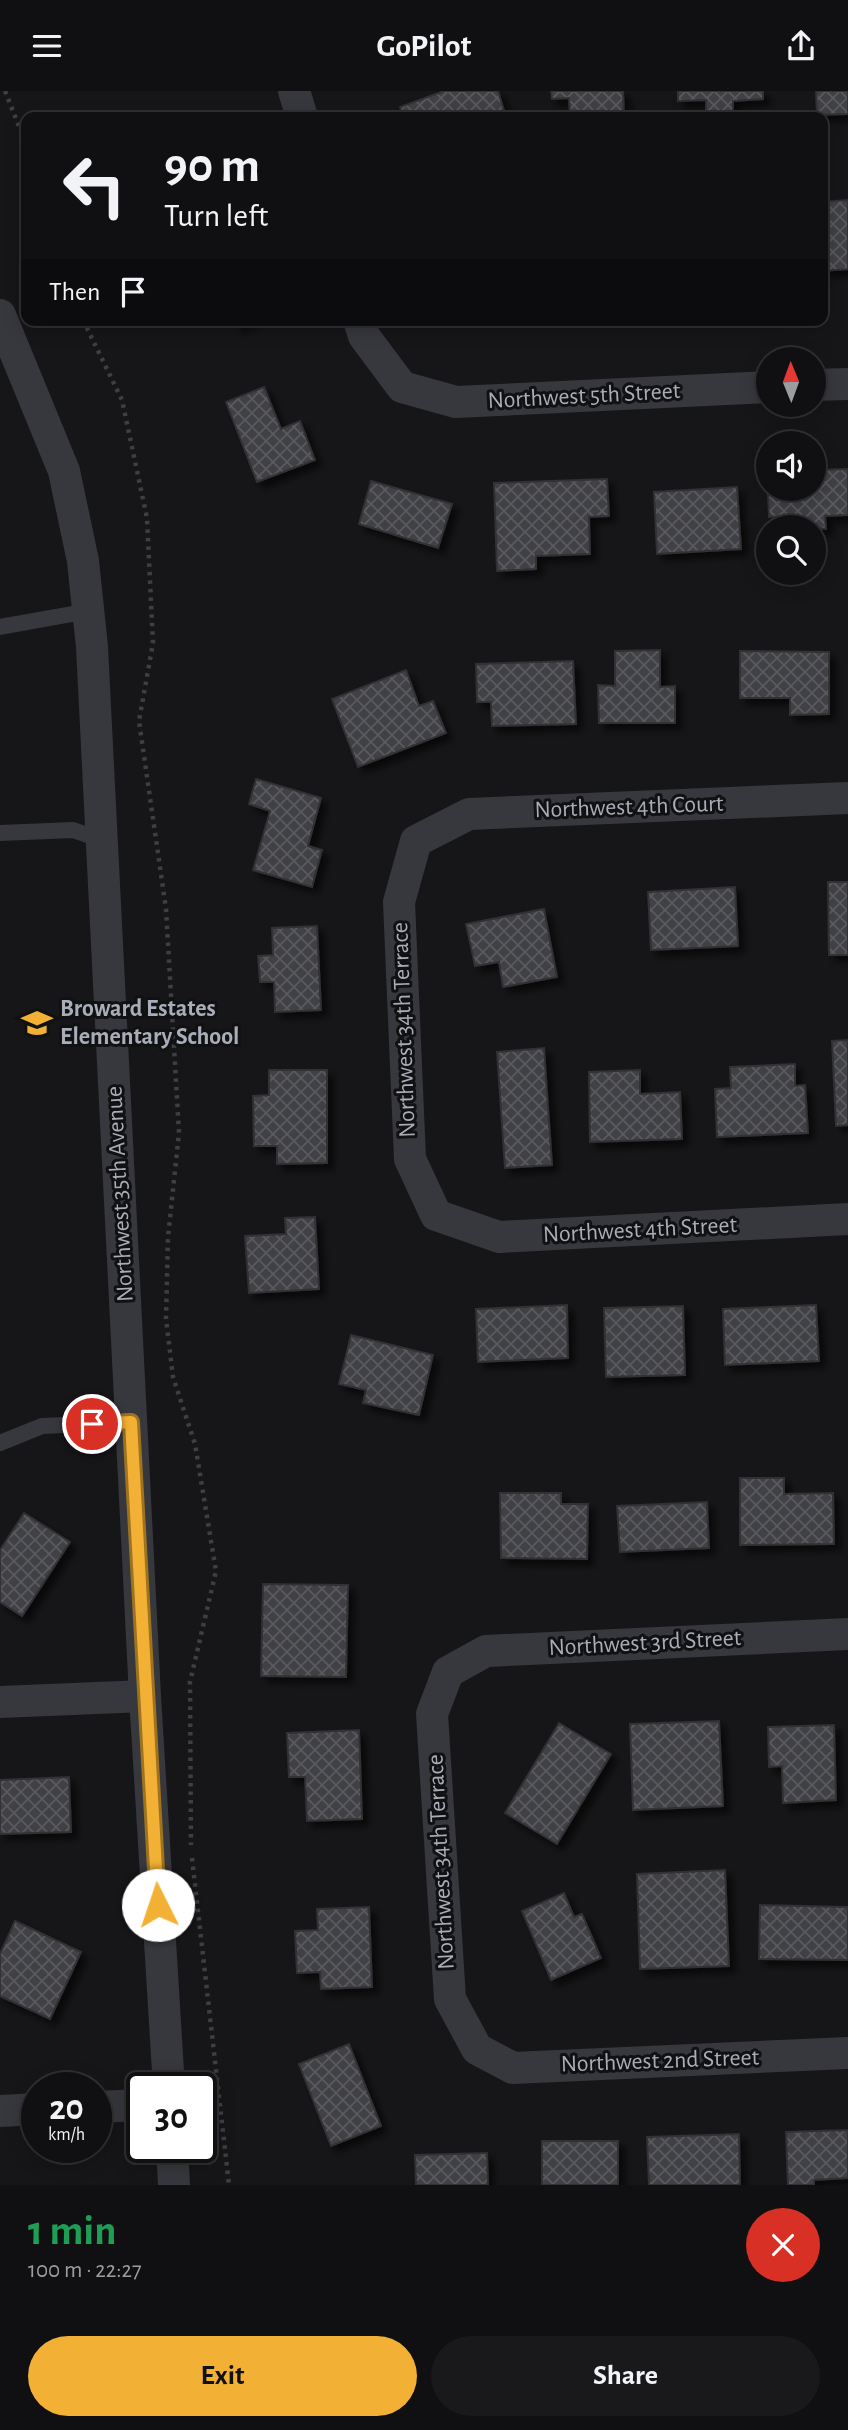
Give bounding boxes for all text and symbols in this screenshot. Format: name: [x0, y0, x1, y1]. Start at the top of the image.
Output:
icon: menu: [28, 27, 66, 65]
icon: share: [782, 27, 820, 65]
text: GoPilot: [377, 30, 471, 62]
icon: left: [49, 140, 140, 231]
text: 90 m: [164, 142, 260, 191]
text: Turn left: [164, 200, 268, 232]
icon: arrive: [114, 273, 152, 311]
text: Then: [49, 279, 100, 305]
north arrow: [756, 347, 826, 417]
map controls: [756, 347, 826, 585]
street label: Northwest 5th Street: [487, 379, 681, 413]
button: sound: [756, 431, 826, 501]
button: search: [756, 515, 826, 585]
street label: Northwest 4th Court: [534, 792, 724, 822]
street label: Northwest 34th Terrace: [388, 922, 420, 1138]
place label: Broward Estates Elementary School: [60, 997, 239, 1049]
school or university icon: Broward Estates Elementary School: [20, 1006, 54, 1040]
street label: Northwest 35th Avenue: [102, 1085, 138, 1303]
street label: Northwest 4th Street: [542, 1213, 738, 1247]
pin: [62, 1394, 122, 1454]
icon: arrive: [73, 1405, 111, 1443]
street label: Northwest 3rd Street: [548, 1626, 742, 1660]
street label: Northwest 34th Terrace: [423, 1754, 459, 1970]
position arrow: [121, 1868, 195, 1942]
street label: Northwest 2nd Street: [560, 2046, 760, 2076]
speed limit sign: 30: [126, 2072, 217, 2163]
text: 20: [49, 2091, 84, 2126]
text: km/h: [48, 2126, 85, 2144]
button: close: [746, 2208, 820, 2282]
text: 1 min: [28, 2210, 117, 2252]
text: 100 m · 22:27: [28, 2259, 142, 2282]
button: Exit: [28, 2336, 417, 2416]
button: Share: [431, 2336, 820, 2416]

